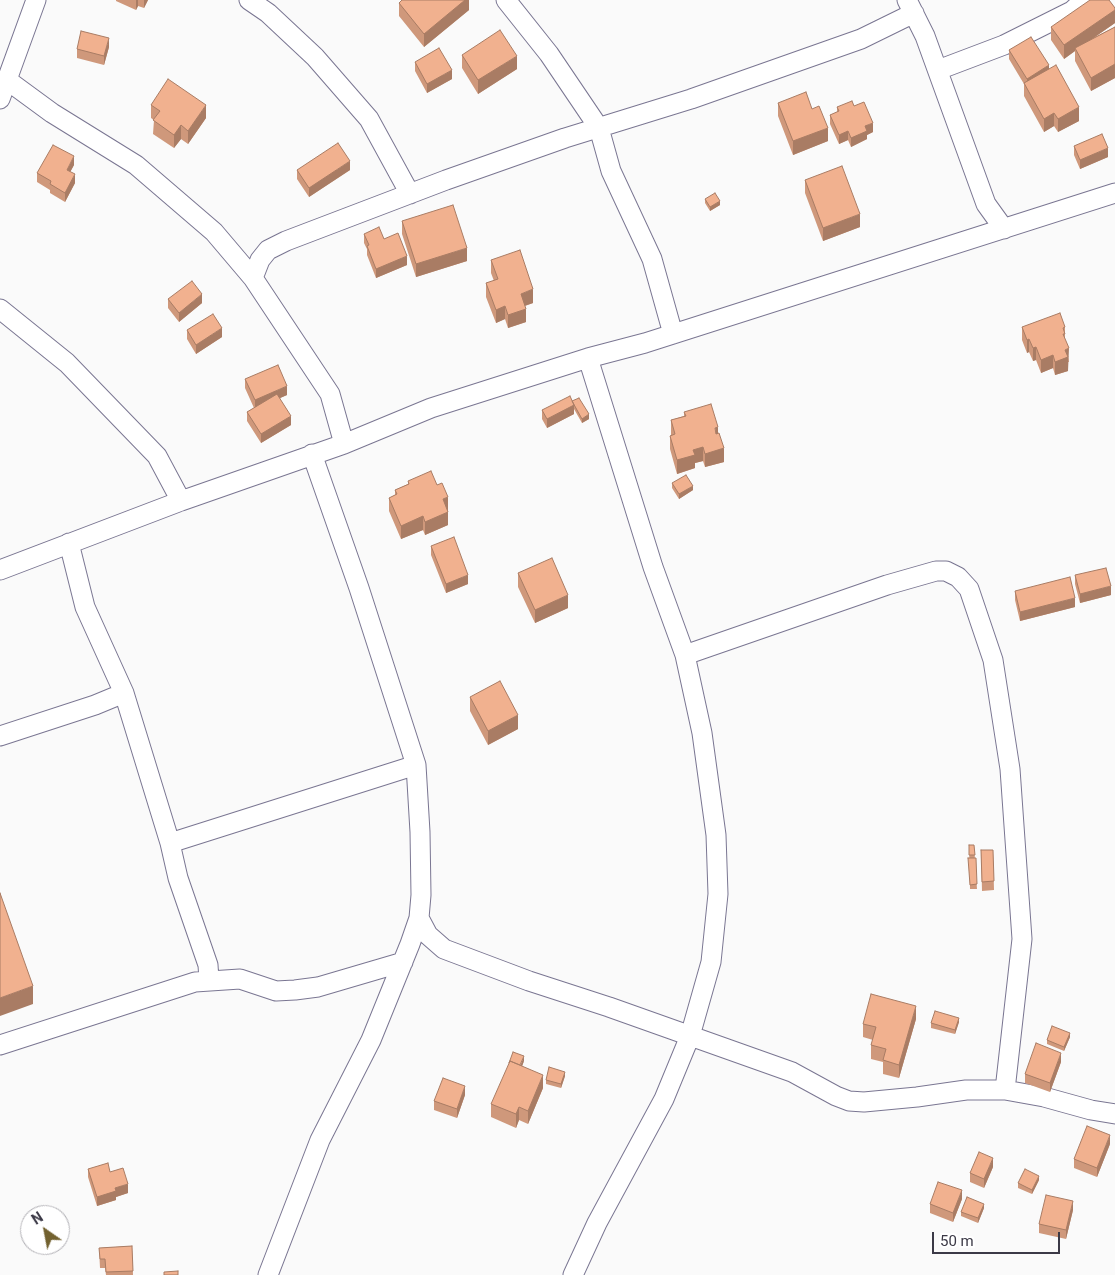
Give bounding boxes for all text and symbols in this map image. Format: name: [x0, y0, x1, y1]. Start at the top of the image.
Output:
north arrow: [20, 1205, 70, 1255]
text: N: [29, 1209, 46, 1228]
scale bar: [935, 1222, 1062, 1254]
text: 50 m: [940, 1232, 974, 1250]

